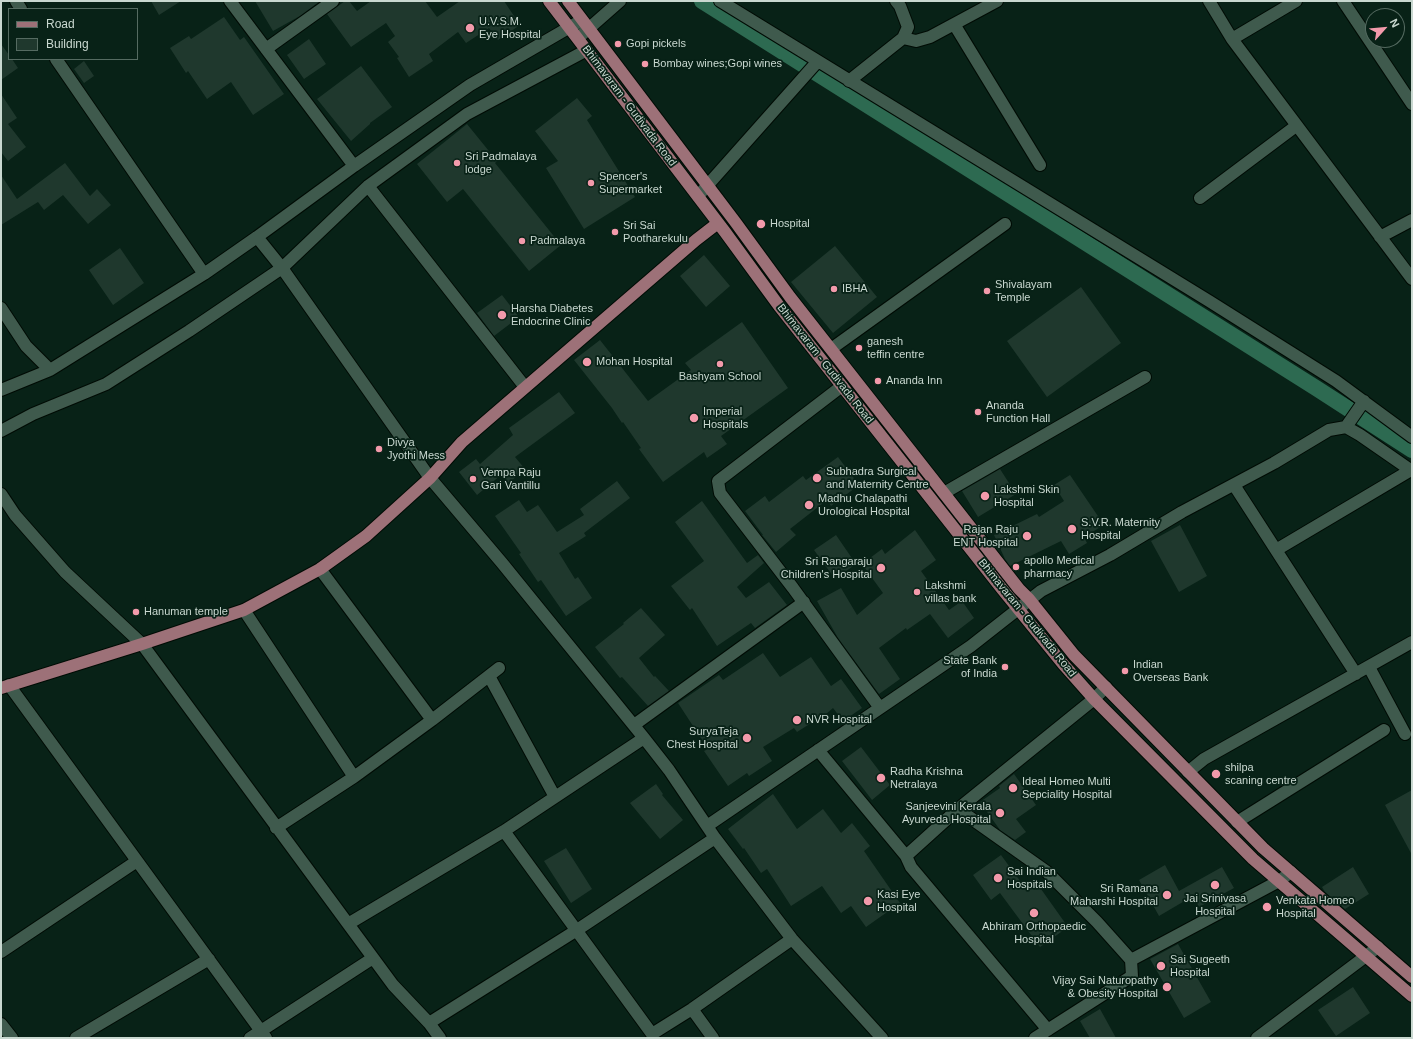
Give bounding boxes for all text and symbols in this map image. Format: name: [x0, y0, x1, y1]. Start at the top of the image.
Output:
legend: [8, 8, 138, 60]
north arrow: [1365, 8, 1405, 48]
place label: U.V.S.M. Eye Hospital: [479, 15, 541, 41]
text: Road: [46, 17, 75, 31]
text: N: [1388, 17, 1402, 29]
marker: U.V.S.M. Eye Hospital: [464, 22, 476, 34]
text: Building: [46, 37, 89, 51]
place label: Gopi pickels: [626, 37, 686, 51]
marker: Gopi pickels: [613, 39, 623, 49]
street label: Bhimavaram - Gudivada Road: [579, 43, 679, 169]
place label: Bombay wines;Gopi wines: [653, 57, 782, 71]
marker: Bombay wines;Gopi wines: [640, 59, 650, 69]
place label: Sri Padmalaya lodge: [465, 150, 537, 176]
marker: Sri Padmalaya lodge: [452, 158, 462, 168]
place label: Spencer's Supermarket: [599, 170, 662, 196]
marker: Spencer's Supermarket: [586, 178, 596, 188]
place label: Hospital: [770, 217, 810, 231]
marker: Hospital: [755, 218, 767, 230]
place label: Sri Sai Pootharekulu: [623, 219, 688, 245]
marker: Sri Sai Pootharekulu: [610, 227, 620, 237]
place label: Padmalaya: [530, 234, 585, 248]
marker: Padmalaya: [517, 236, 527, 246]
place label: Shivalayam Temple: [995, 278, 1052, 304]
place label: IBHA: [842, 282, 868, 296]
marker: IBHA: [829, 284, 839, 294]
marker: Shivalayam Temple: [982, 286, 992, 296]
place label: Harsha Diabetes Endocrine Clinic: [511, 302, 593, 328]
street label: Bhimavaram - Gudivada Road: [774, 302, 876, 426]
marker: Harsha Diabetes Endocrine Clinic: [496, 309, 508, 321]
place label: ganesh teffin centre: [867, 335, 924, 361]
marker: ganesh teffin centre: [854, 343, 864, 353]
place label: Mohan Hospital: [596, 355, 672, 369]
marker: Mohan Hospital: [581, 356, 593, 368]
marker: Bashyam School: [715, 359, 725, 369]
place label: Bashyam School: [679, 370, 761, 384]
place label: Ananda Inn: [886, 374, 942, 388]
marker: Ananda Inn: [873, 376, 883, 386]
place label: Ananda Function Hall: [986, 399, 1050, 425]
place label: Imperial Hospitals: [703, 405, 748, 431]
marker: Ananda Function Hall: [973, 407, 983, 417]
marker: Imperial Hospitals: [688, 412, 700, 424]
place label: Divya Jyothi Mess: [387, 436, 445, 462]
marker: Divya Jyothi Mess: [374, 444, 384, 454]
place label: Subhadra Surgical and Maternity Centre: [826, 465, 929, 491]
place label: Vempa Raju Gari Vantillu: [481, 466, 541, 492]
marker: Subhadra Surgical and Maternity Centre: [811, 472, 823, 484]
marker: Vempa Raju Gari Vantillu: [468, 474, 478, 484]
place label: Lakshmi Skin Hospital: [994, 483, 1059, 509]
marker: Lakshmi Skin Hospital: [979, 490, 991, 502]
place label: Madhu Chalapathi Urological Hospital: [818, 492, 910, 518]
marker: Madhu Chalapathi Urological Hospital: [803, 499, 815, 511]
place label: S.V.R. Maternity Hospital: [1081, 516, 1160, 542]
place label: Rajan Raju ENT Hospital: [953, 523, 1018, 549]
marker: S.V.R. Maternity Hospital: [1066, 523, 1078, 535]
marker: Rajan Raju ENT Hospital: [1021, 530, 1033, 542]
place label: apollo Medical pharmacy: [1024, 554, 1094, 580]
place label: Sri Rangaraju Children's Hospital: [781, 555, 872, 581]
street label: Bhimavaram - Gudivada Road: [975, 556, 1079, 680]
marker: Sri Rangaraju Children's Hospital: [875, 562, 887, 574]
marker: apollo Medical pharmacy: [1011, 562, 1021, 572]
place label: Lakshmi villas bank: [925, 579, 976, 605]
marker: Lakshmi villas bank: [912, 587, 922, 597]
place label: Hanuman temple: [144, 605, 228, 619]
marker: Hanuman temple: [131, 607, 141, 617]
place label: State Bank of India: [943, 654, 997, 680]
place label: Indian Overseas Bank: [1133, 658, 1208, 684]
marker: State Bank of India: [1000, 662, 1010, 672]
marker: Indian Overseas Bank: [1120, 666, 1130, 676]
place label: NVR Hospital: [806, 713, 872, 727]
marker: NVR Hospital: [791, 714, 803, 726]
place label: SuryaTeja Chest Hospital: [666, 725, 738, 751]
marker: SuryaTeja Chest Hospital: [741, 732, 753, 744]
place label: shilpa scaning centre: [1225, 761, 1297, 787]
place label: Radha Krishna Netralaya: [890, 765, 963, 791]
marker: shilpa scaning centre: [1210, 768, 1222, 780]
marker: Radha Krishna Netralaya: [875, 772, 887, 784]
place label: Ideal Homeo Multi Sepciality Hospital: [1022, 775, 1112, 801]
marker: Ideal Homeo Multi Sepciality Hospital: [1007, 782, 1019, 794]
place label: Sanjeevini Kerala Ayurveda Hospital: [902, 800, 991, 826]
marker: Sanjeevini Kerala Ayurveda Hospital: [994, 807, 1006, 819]
place label: Sai Indian Hospitals: [1007, 865, 1056, 891]
marker: Sai Indian Hospitals: [992, 872, 1004, 884]
marker: Jai Srinivasa Hospital: [1209, 879, 1221, 891]
place label: Sri Ramana Maharshi Hospital: [1070, 882, 1158, 908]
place label: Kasi Eye Hospital: [877, 888, 920, 914]
marker: Sri Ramana Maharshi Hospital: [1161, 889, 1173, 901]
place label: Jai Srinivasa Hospital: [1184, 892, 1246, 918]
place label: Venkata Homeo Hospital: [1276, 894, 1354, 920]
marker: Kasi Eye Hospital: [862, 895, 874, 907]
marker: Venkata Homeo Hospital: [1261, 901, 1273, 913]
marker: Abhiram Orthopaedic Hospital: [1028, 907, 1040, 919]
place label: Abhiram Orthopaedic Hospital: [982, 920, 1086, 946]
place label: Sai Sugeeth Hospital: [1170, 953, 1230, 979]
marker: Sai Sugeeth Hospital: [1155, 960, 1167, 972]
place label: Vijay Sai Naturopathy & Obesity Hospital: [1052, 974, 1158, 1000]
marker: Vijay Sai Naturopathy & Obesity Hospital: [1161, 981, 1173, 993]

